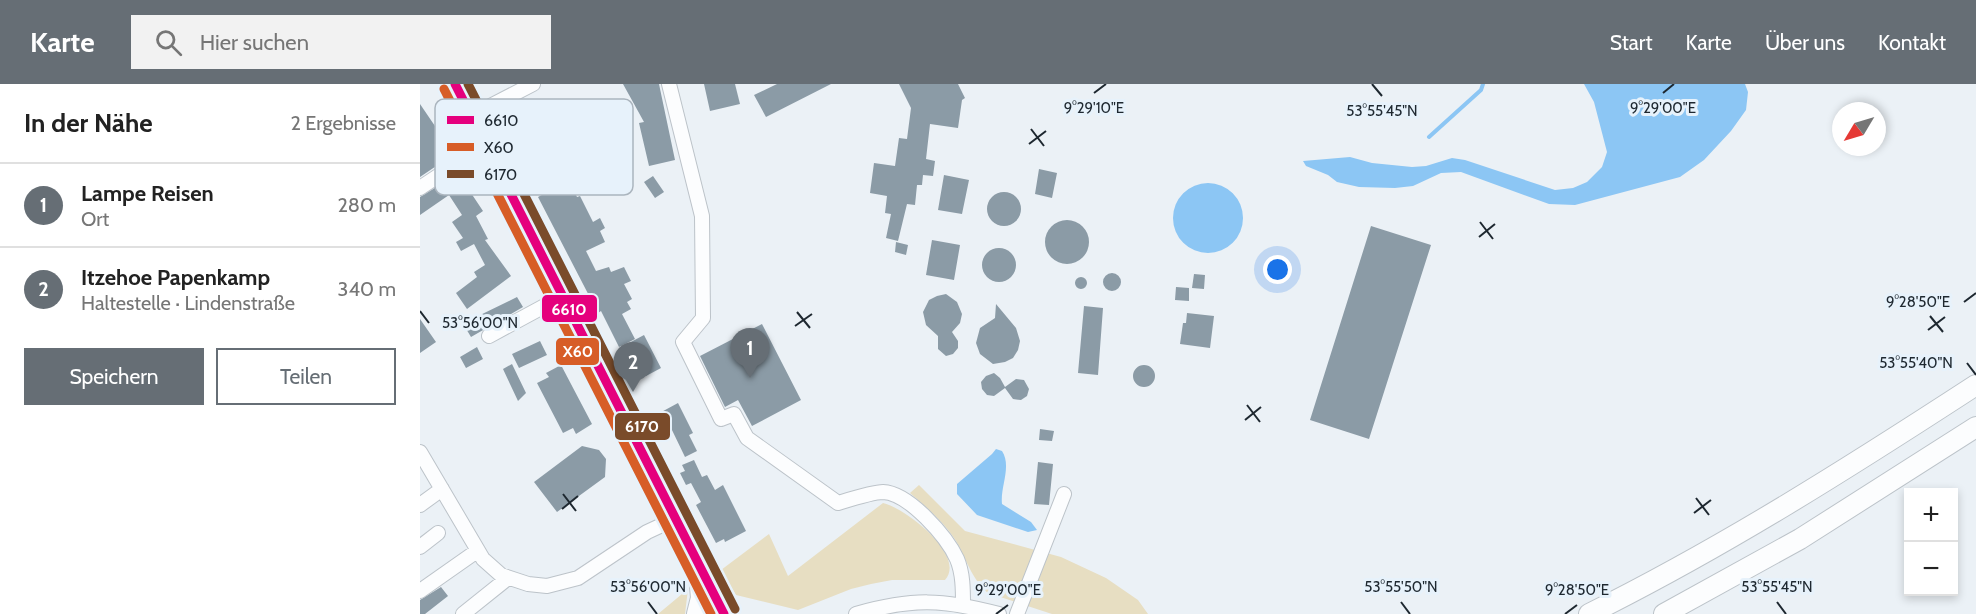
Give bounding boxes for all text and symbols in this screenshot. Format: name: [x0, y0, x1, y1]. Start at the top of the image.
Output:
search box: [131, 15, 551, 69]
text: Karte: [30, 25, 95, 59]
icon: search: [152, 26, 185, 59]
text: Hier suchen: [200, 29, 309, 56]
text: Start: [1610, 30, 1653, 55]
text: Karte: [1686, 30, 1732, 55]
text: Über uns: [1765, 30, 1845, 55]
text: Kontakt: [1878, 30, 1946, 55]
legend: [435, 99, 633, 195]
text: 9°29'10"E: [1064, 99, 1124, 117]
text: 9°29'00"E: [1630, 99, 1696, 117]
text: 53°55'45"N: [1346, 102, 1418, 120]
north arrow: [1832, 102, 1886, 156]
text: In der Nähe: [24, 107, 153, 139]
text: 2 Ergebnisse: [290, 111, 396, 135]
text: 6610: [484, 111, 518, 130]
text: X60: [484, 138, 514, 157]
text: 6170: [484, 165, 517, 184]
text: Lampe Reisen: [81, 180, 214, 207]
text: 1: [40, 193, 47, 217]
text: 280 m: [337, 193, 396, 217]
text: Ort: [81, 207, 109, 231]
your location: [1263, 255, 1292, 284]
text: Itzehoe Papenkamp: [81, 264, 270, 291]
text: 2: [38, 277, 49, 301]
text: 340 m: [338, 277, 396, 301]
text: Haltestelle · Lindenstraße: [81, 291, 295, 315]
text: 9°28'50"E: [1886, 293, 1950, 311]
line badge: 6610: [541, 294, 598, 323]
text: 6610: [551, 300, 587, 319]
text: 53°56'00"N: [442, 314, 518, 332]
pin: 1: [730, 328, 770, 378]
line badge: X60: [555, 337, 600, 366]
text: X60: [562, 342, 593, 361]
pin: 2: [614, 342, 652, 392]
button: Speichern: [24, 348, 204, 405]
button: Teilen: [216, 348, 396, 405]
text: 53°55'40"N: [1879, 354, 1953, 372]
line badge: 6170: [614, 412, 671, 441]
text: 6170: [625, 417, 659, 436]
map controls: [1904, 488, 1958, 596]
button: +: [1904, 488, 1958, 542]
button: −: [1904, 542, 1958, 596]
text: 53°56'00"N: [610, 578, 686, 596]
text: 53°55'50"N: [1364, 578, 1438, 596]
text: 53°55'45"N: [1741, 578, 1813, 596]
text: 9°29'00"E: [975, 581, 1041, 599]
text: 9°28'50"E: [1545, 581, 1609, 599]

